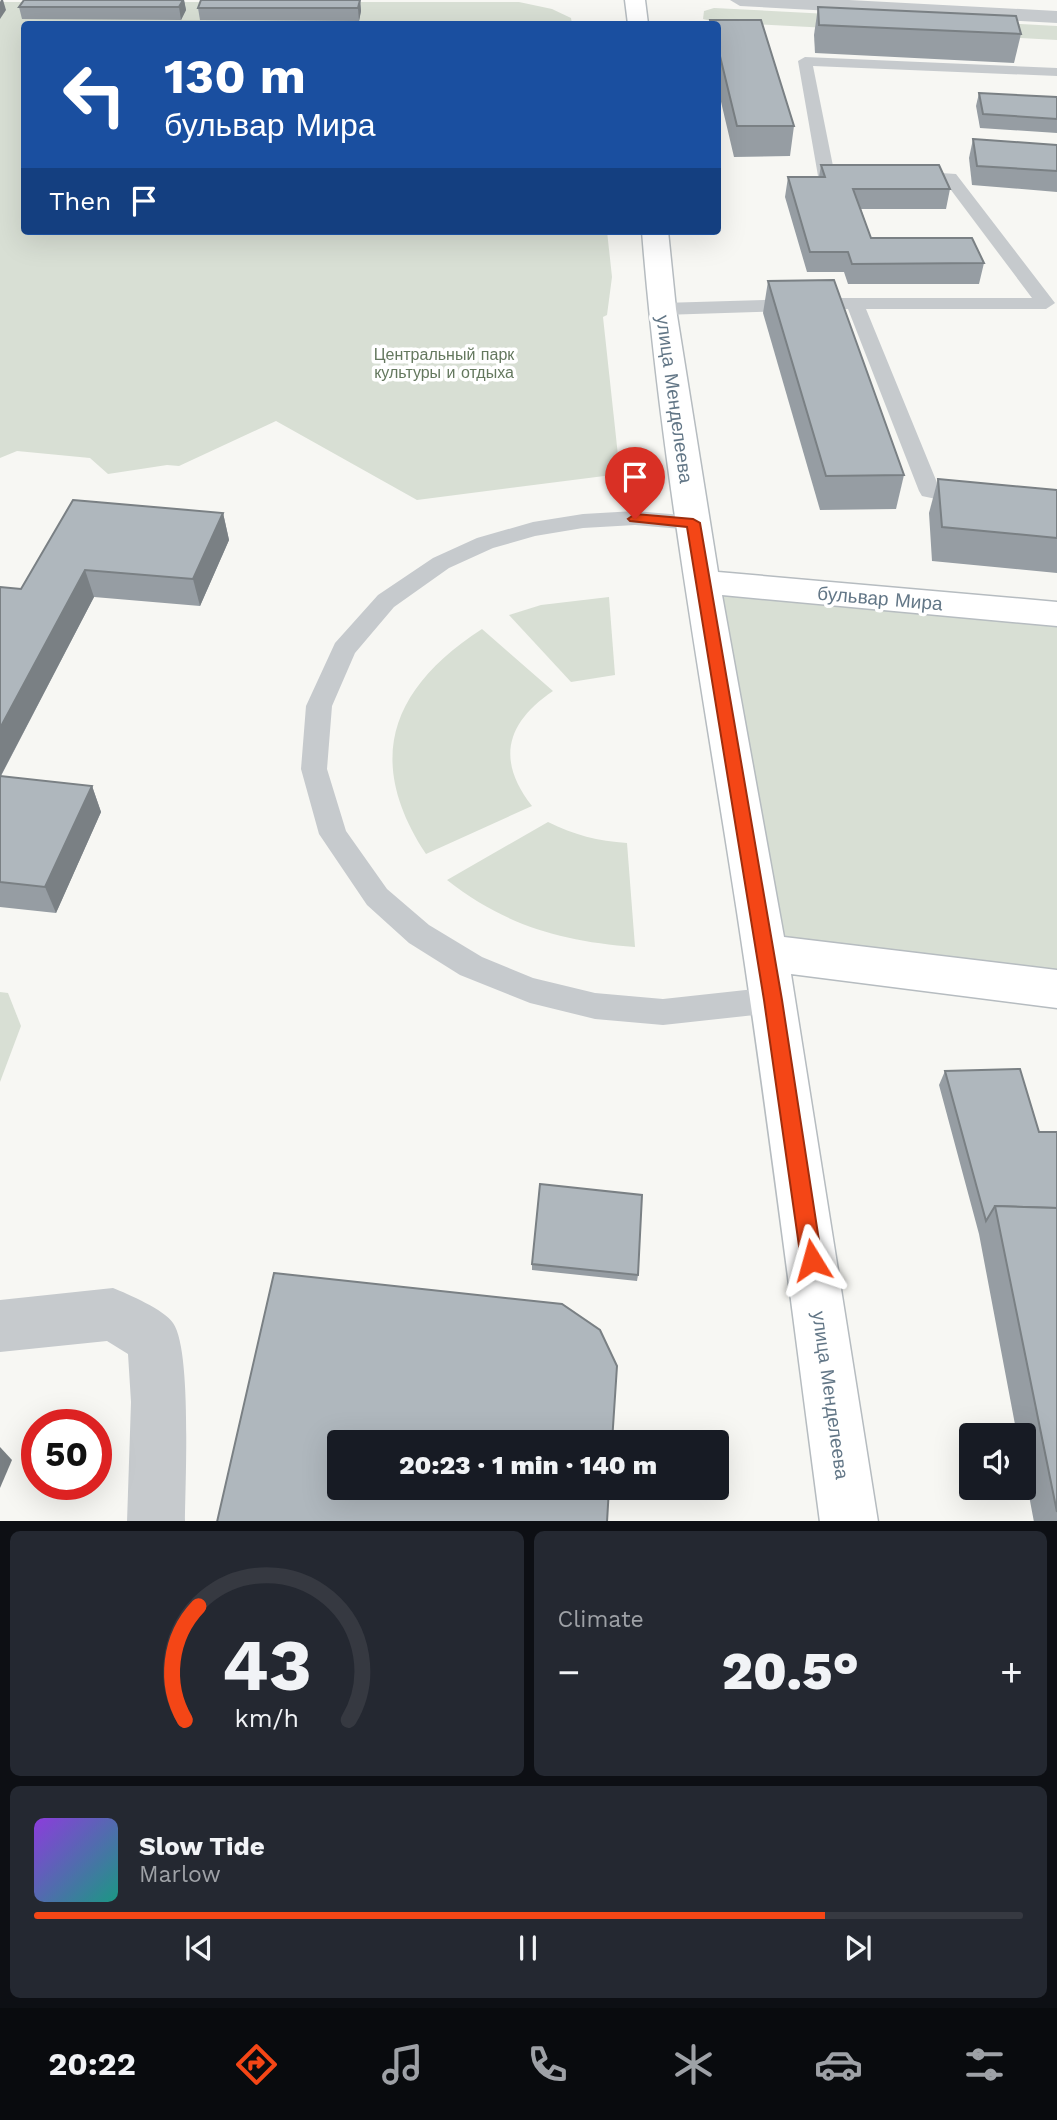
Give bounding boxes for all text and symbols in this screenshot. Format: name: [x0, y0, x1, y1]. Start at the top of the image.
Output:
text: 130 m: [164, 47, 306, 105]
icon: left: [49, 49, 140, 140]
text: бульвар Мира: [164, 106, 376, 144]
icon: arrive: [125, 182, 163, 220]
text: Then: [49, 186, 111, 216]
street label: улица Менделеева: [651, 314, 698, 485]
park label: Центральный парк культуры и отдыха: [374, 345, 515, 382]
pin: [605, 447, 665, 519]
icon: arrive: [616, 458, 654, 496]
street label: бульвар Мира: [816, 582, 944, 615]
position arrow: [775, 1223, 849, 1297]
street label: улица Менделеева: [807, 1310, 854, 1481]
speed limit sign: 50: [21, 1409, 112, 1500]
map controls: [959, 1423, 1036, 1500]
button: sound: [959, 1423, 1036, 1500]
text: 20:23 · 1 min · 140 m: [399, 1450, 657, 1480]
text: Climate: [558, 1606, 644, 1633]
text: 43: [222, 1622, 312, 1708]
text: 20.5°: [722, 1641, 859, 1702]
text: −: [558, 1650, 580, 1694]
text: +: [1000, 1650, 1023, 1694]
text: km/h: [235, 1703, 299, 1732]
text: Slow Tide: [139, 1831, 265, 1861]
text: Marlow: [139, 1861, 221, 1888]
icon: previous: [180, 1929, 218, 1967]
icon: pause: [509, 1929, 547, 1967]
icon: next: [839, 1929, 877, 1967]
icon: directions: [232, 2040, 281, 2089]
icon: music: [378, 2040, 427, 2089]
icon: phone: [523, 2040, 572, 2089]
icon: climate: [669, 2040, 718, 2089]
icon: car: [814, 2040, 863, 2089]
icon: filters: [960, 2040, 1009, 2089]
text: 20:22: [48, 2045, 136, 2083]

